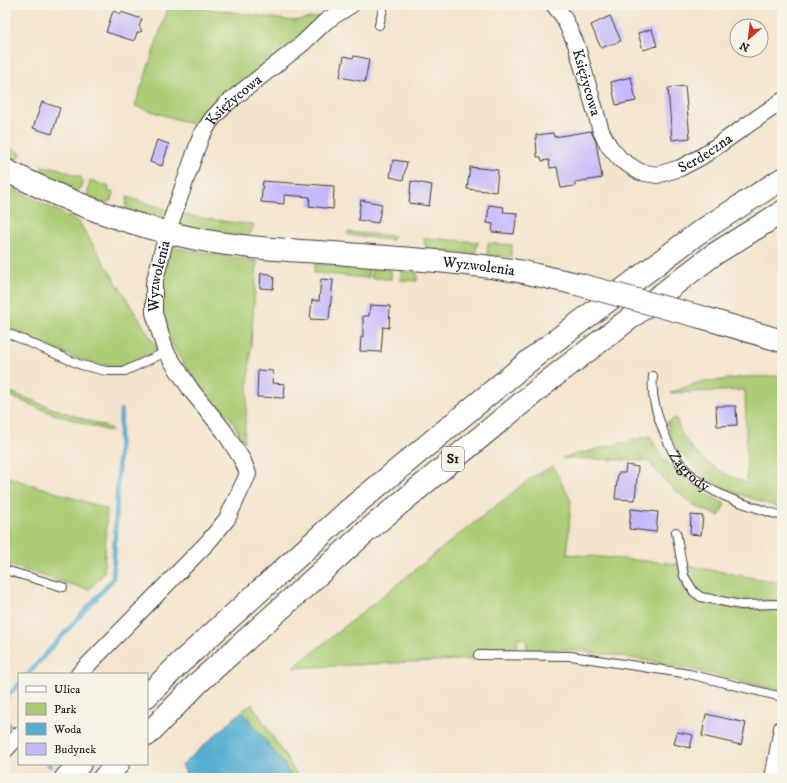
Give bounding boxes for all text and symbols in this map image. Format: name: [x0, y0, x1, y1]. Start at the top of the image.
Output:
north arrow: [729, 18, 769, 58]
text: N: [738, 38, 752, 54]
street label: Księżycowa: [568, 47, 606, 119]
street label: Księżycowa: [201, 70, 266, 129]
street label: Serdeczna: [675, 129, 736, 177]
street label: Wyzwolenia: [144, 238, 174, 313]
street label: Wyzwolenia: [441, 252, 517, 280]
road number: S1: [442, 447, 464, 471]
street label: Zagrody: [665, 447, 714, 496]
legend: [18, 673, 148, 765]
text: Ulica: [54, 682, 81, 697]
text: Park: [54, 702, 76, 717]
text: Woda: [53, 722, 82, 737]
text: Budynek: [54, 742, 96, 757]

